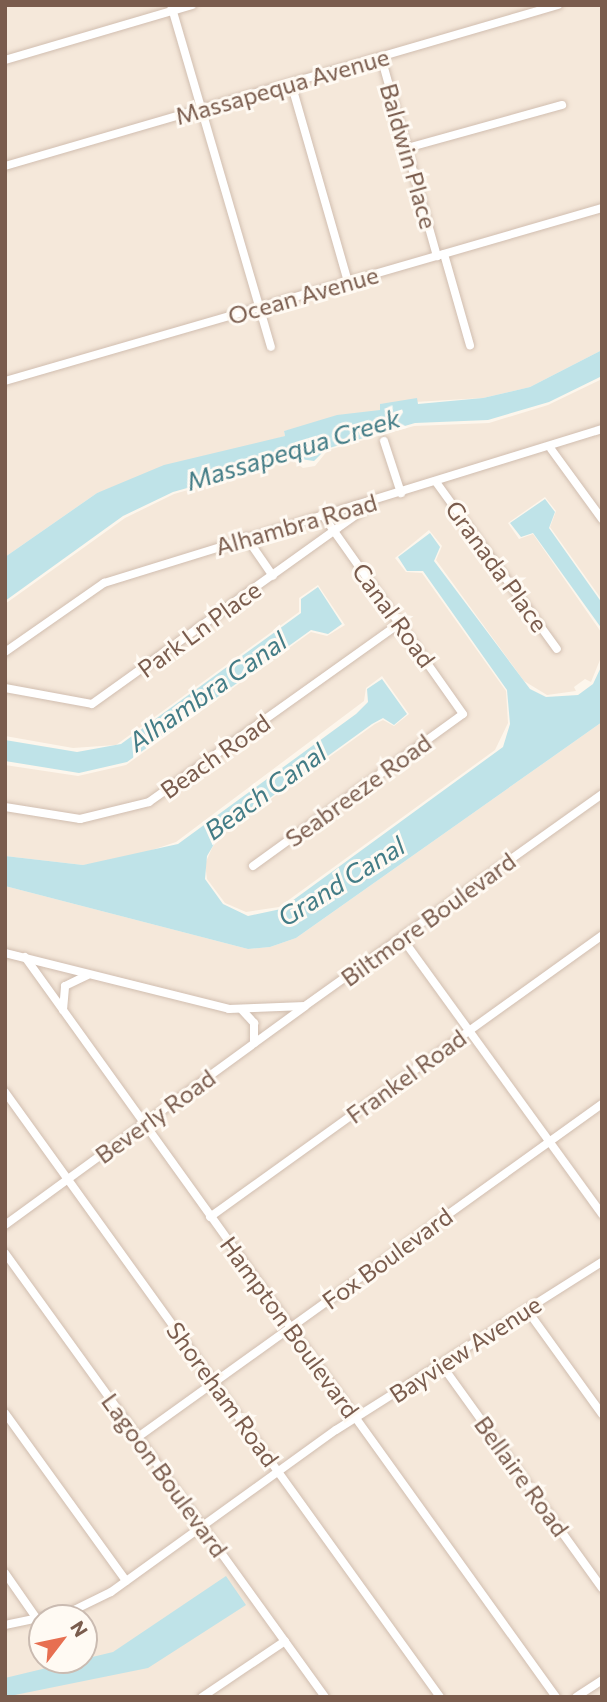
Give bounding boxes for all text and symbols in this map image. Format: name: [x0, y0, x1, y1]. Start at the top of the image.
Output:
street label: Massapequa Avenue: [172, 42, 392, 130]
street label: Baldwin Place: [374, 80, 444, 232]
street label: Ocean Avenue: [225, 260, 381, 330]
water label: Massapequa Creek: [182, 402, 404, 496]
street label: Alhambra Road: [212, 487, 380, 561]
street label: Granada Place: [440, 495, 554, 637]
street label: Canal Road: [346, 557, 442, 673]
street label: Park Ln Place: [132, 575, 266, 683]
water label: Alhambra Canal: [122, 625, 292, 757]
street label: Beach Road: [155, 708, 275, 804]
street label: Seabreeze Road: [279, 727, 437, 853]
water label: Beach Canal: [198, 736, 332, 846]
water label: Grand Canal: [272, 830, 410, 932]
street label: Biltmore Boulevard: [335, 846, 521, 992]
street label: Frankel Road: [341, 1023, 471, 1129]
street label: Beverly Road: [89, 1063, 221, 1169]
street label: Fox Boulevard: [316, 1201, 458, 1315]
street label: Hampton Boulevard: [215, 1231, 365, 1423]
street label: Bayview Avenue: [384, 1289, 546, 1409]
street label: Shoreham Road: [161, 1316, 285, 1472]
street label: Lagoon Boulevard: [96, 1387, 234, 1563]
street label: Bellaire Road: [469, 1410, 575, 1542]
north arrow: [28, 1604, 98, 1674]
text: N: [66, 1617, 93, 1641]

